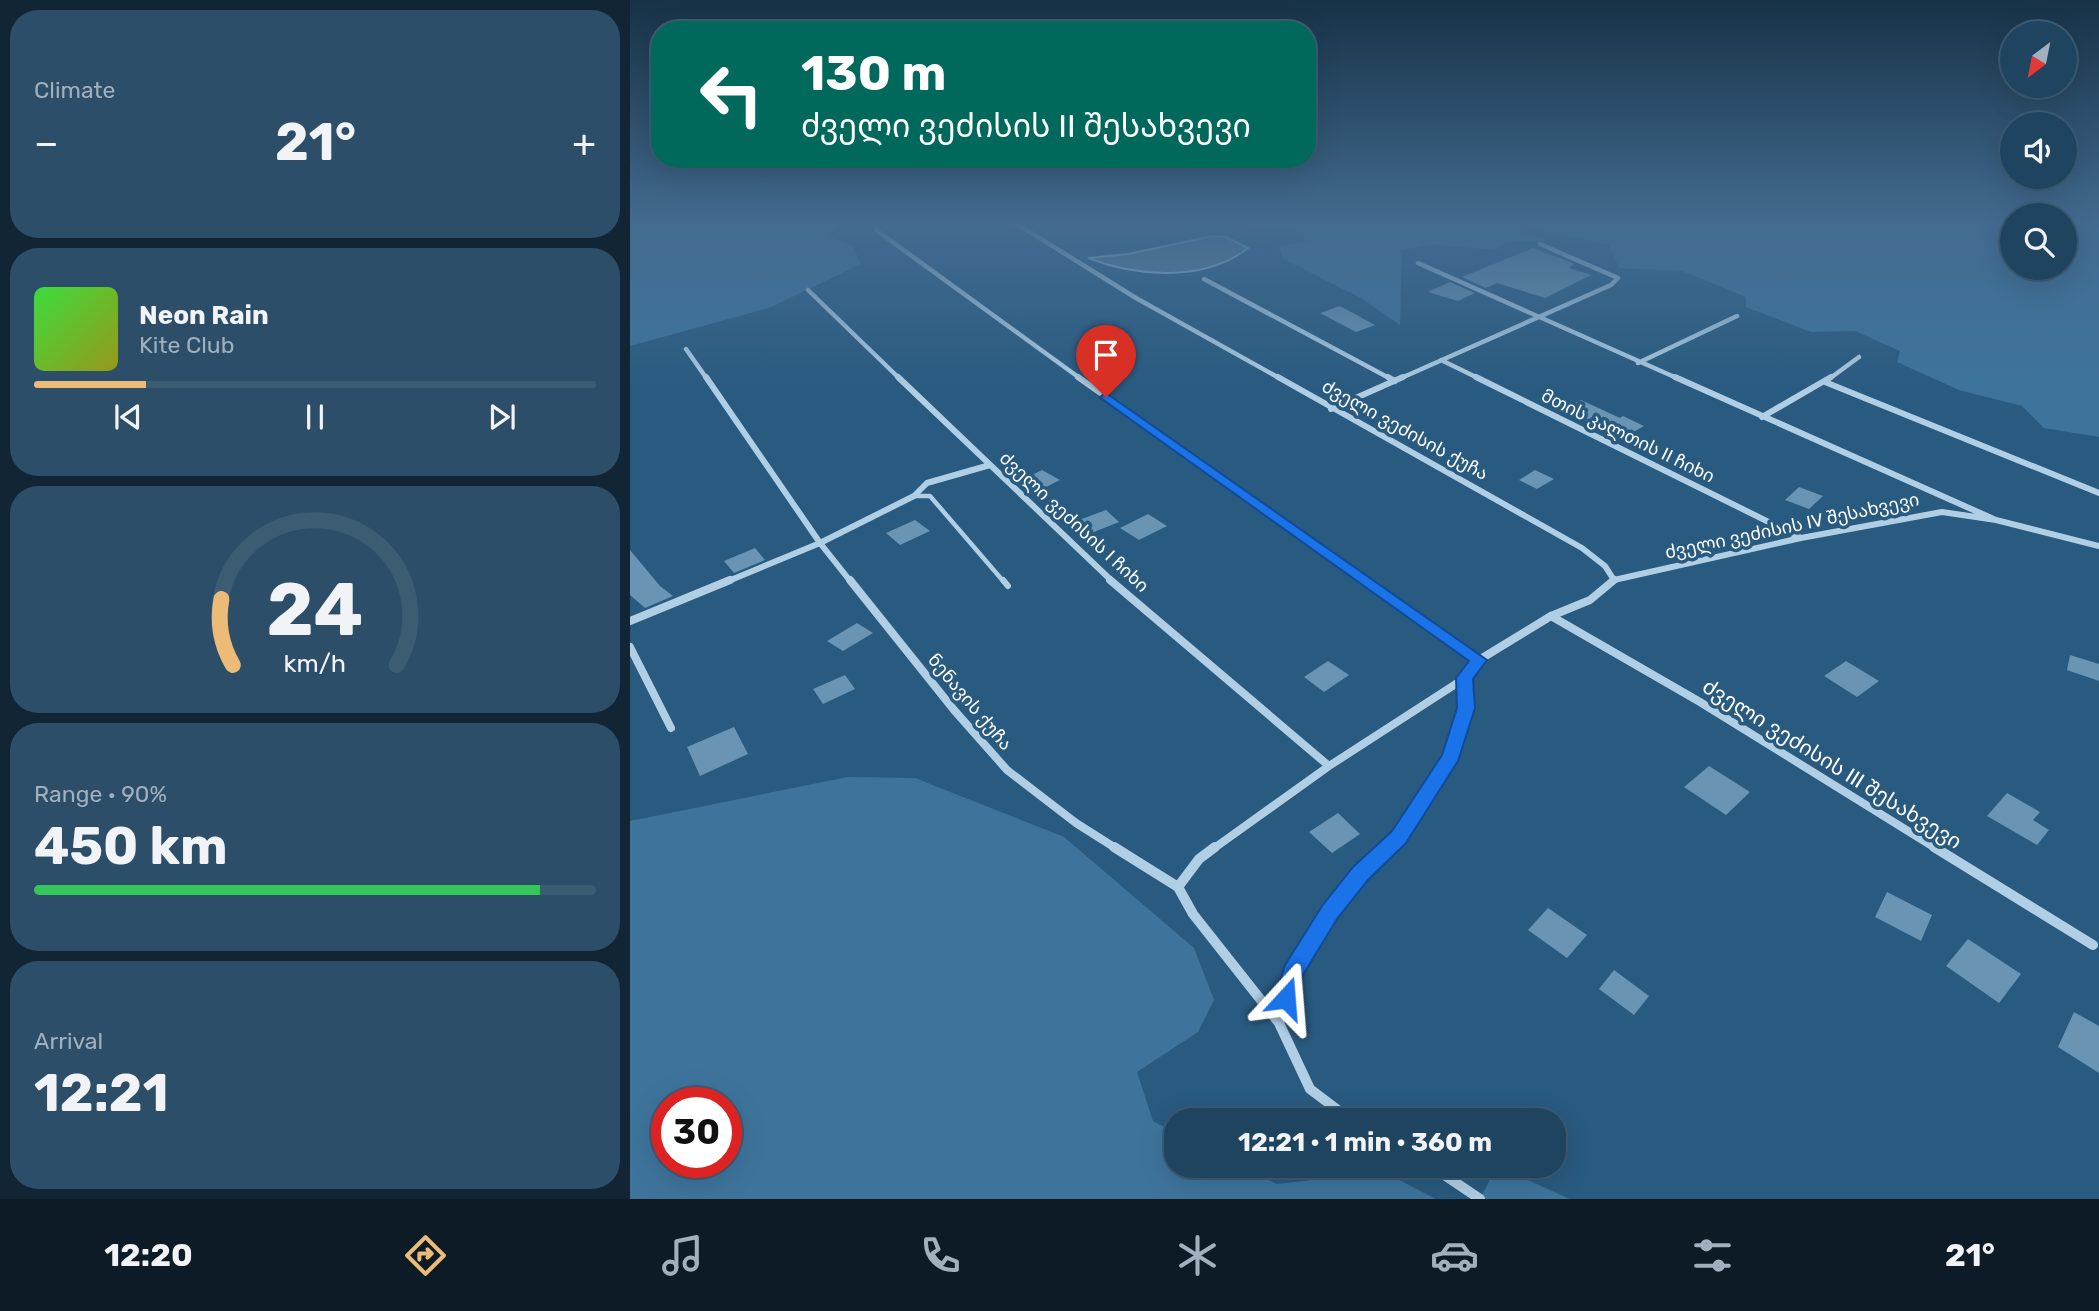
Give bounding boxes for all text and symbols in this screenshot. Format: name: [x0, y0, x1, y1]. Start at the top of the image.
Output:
north arrow: [2000, 21, 2077, 98]
map controls: [2000, 21, 2077, 280]
text: 130 m: [801, 44, 946, 102]
icon: left: [686, 49, 777, 140]
text: Climate: [34, 76, 115, 104]
text: ძველი ვეძისის II შესახვევი: [801, 107, 1251, 145]
text: 21°: [275, 111, 356, 173]
button: sound: [2000, 112, 2077, 189]
text: −: [34, 120, 59, 166]
text: +: [572, 120, 596, 166]
button: search: [2000, 203, 2077, 280]
text: Neon Rain: [139, 300, 269, 331]
pin: [1076, 325, 1136, 397]
text: Kite Club: [139, 331, 234, 359]
icon: arrive: [1087, 336, 1125, 374]
street label: ძველი ვეძისის ქუჩა: [1318, 375, 1492, 485]
street label: მთის კალთის II ჩიხი: [1538, 384, 1718, 488]
icon: previous: [109, 398, 147, 436]
icon: pause: [296, 398, 334, 436]
icon: next: [483, 398, 521, 436]
street label: ძველი ვეძისის I ჩიხი: [995, 447, 1153, 597]
street label: ძველი ვეძისის IV შესახვევი: [1663, 488, 1921, 564]
text: 24: [267, 568, 363, 654]
text: km/h: [284, 649, 346, 678]
street label: ნენავის ქუჩა: [923, 649, 1017, 755]
street label: ძველი ვეძისის III შესახვევი: [1698, 673, 1966, 855]
text: Range · 90%: [34, 780, 167, 808]
text: 450 km: [34, 815, 228, 877]
position arrow: [1249, 961, 1323, 1035]
text: Arrival: [34, 1027, 103, 1055]
text: 12:21: [34, 1062, 168, 1124]
speed limit sign: 30: [651, 1087, 742, 1178]
text: 12:21 · 1 min · 360 m: [1238, 1127, 1492, 1158]
icon: directions: [401, 1231, 450, 1280]
icon: music: [658, 1231, 707, 1280]
icon: phone: [916, 1231, 965, 1280]
icon: climate: [1173, 1231, 1222, 1280]
icon: car: [1430, 1231, 1479, 1280]
icon: filters: [1688, 1231, 1737, 1280]
text: 12:20: [104, 1236, 193, 1274]
text: 21°: [1945, 1236, 1995, 1274]

